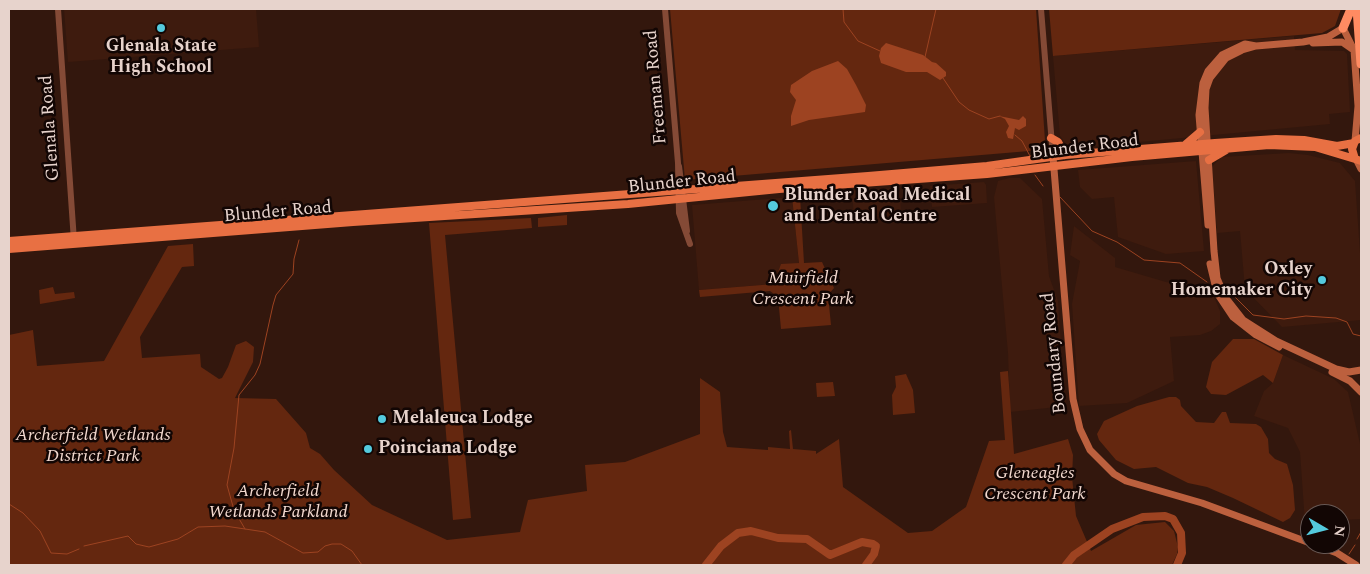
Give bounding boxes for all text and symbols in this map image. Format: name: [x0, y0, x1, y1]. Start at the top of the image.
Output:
marker: Glenala State High School: [155, 22, 167, 34]
street label: Freeman Road: [641, 29, 673, 145]
place label: Glenala State High School: [106, 36, 216, 78]
street label: Glenala Road: [37, 74, 65, 182]
street label: Blunder Road: [1030, 131, 1140, 165]
street label: Blunder Road: [627, 167, 737, 199]
place label: Blunder Road Medical and Dental Centre: [784, 185, 970, 228]
street label: Blunder Road: [223, 198, 333, 228]
marker: Blunder Road Medical and Dental Centre: [766, 199, 780, 213]
place label: Oxley Homemaker City: [1171, 259, 1312, 302]
park label: Muirfield Crescent Park: [752, 268, 854, 310]
marker: Oxley Homemaker City: [1316, 274, 1328, 286]
street label: Boundary Road: [1038, 291, 1072, 415]
place label: Melaleuca Lodge: [392, 408, 533, 430]
marker: Melaleuca Lodge: [376, 413, 388, 425]
park label: Archerfield Wetlands District Park: [15, 425, 171, 468]
place label: Poinciana Lodge: [378, 438, 517, 460]
marker: Poinciana Lodge: [362, 443, 374, 455]
park label: Gleneagles Crescent Park: [984, 463, 1086, 506]
park label: Archerfield Wetlands Parkland: [208, 481, 348, 524]
north arrow: [1300, 504, 1350, 554]
text: N: [1328, 524, 1351, 538]

